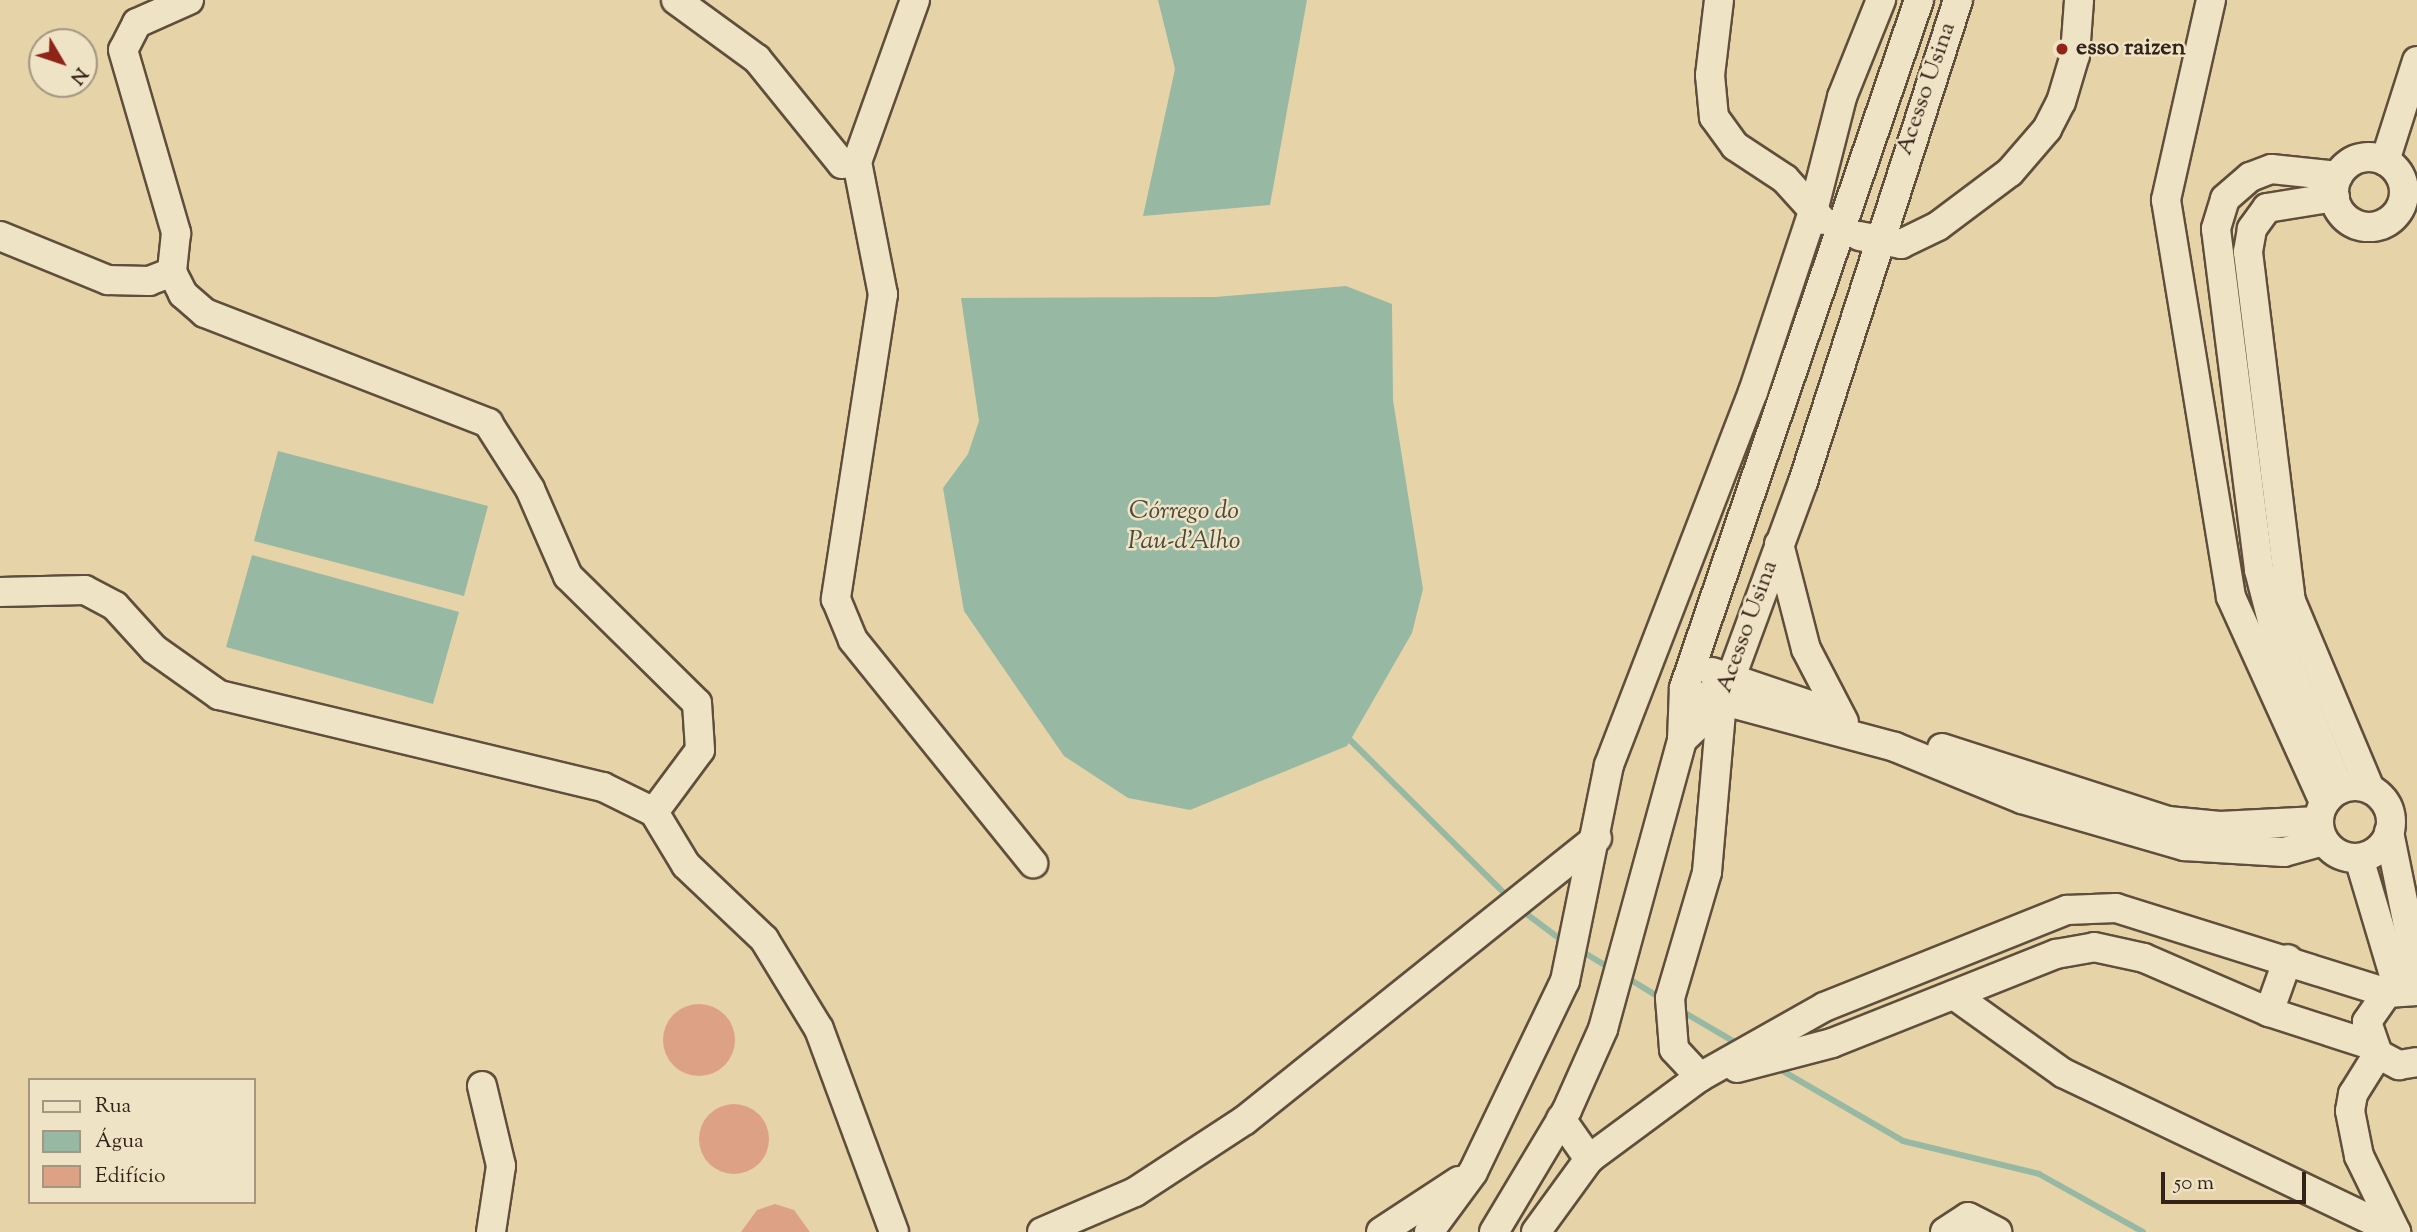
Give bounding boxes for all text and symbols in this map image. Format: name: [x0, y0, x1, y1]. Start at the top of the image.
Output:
street label: Acesso Usina: [1891, 19, 1963, 159]
north arrow: [28, 28, 98, 98]
place label: esso raizen: [2076, 35, 2186, 63]
marker: esso raizen: [2054, 41, 2070, 57]
text: N: [63, 61, 93, 90]
water label: Córrego do Pau-d'Alho: [1128, 496, 1240, 558]
street label: Acesso Usina: [1711, 557, 1785, 697]
legend: [28, 1078, 256, 1204]
text: Rua: [95, 1092, 131, 1122]
text: Água: [95, 1127, 144, 1157]
scale bar: [2165, 1158, 2310, 1202]
text: Edifício: [95, 1162, 165, 1192]
text: 50 m: [2174, 1169, 2214, 1199]

